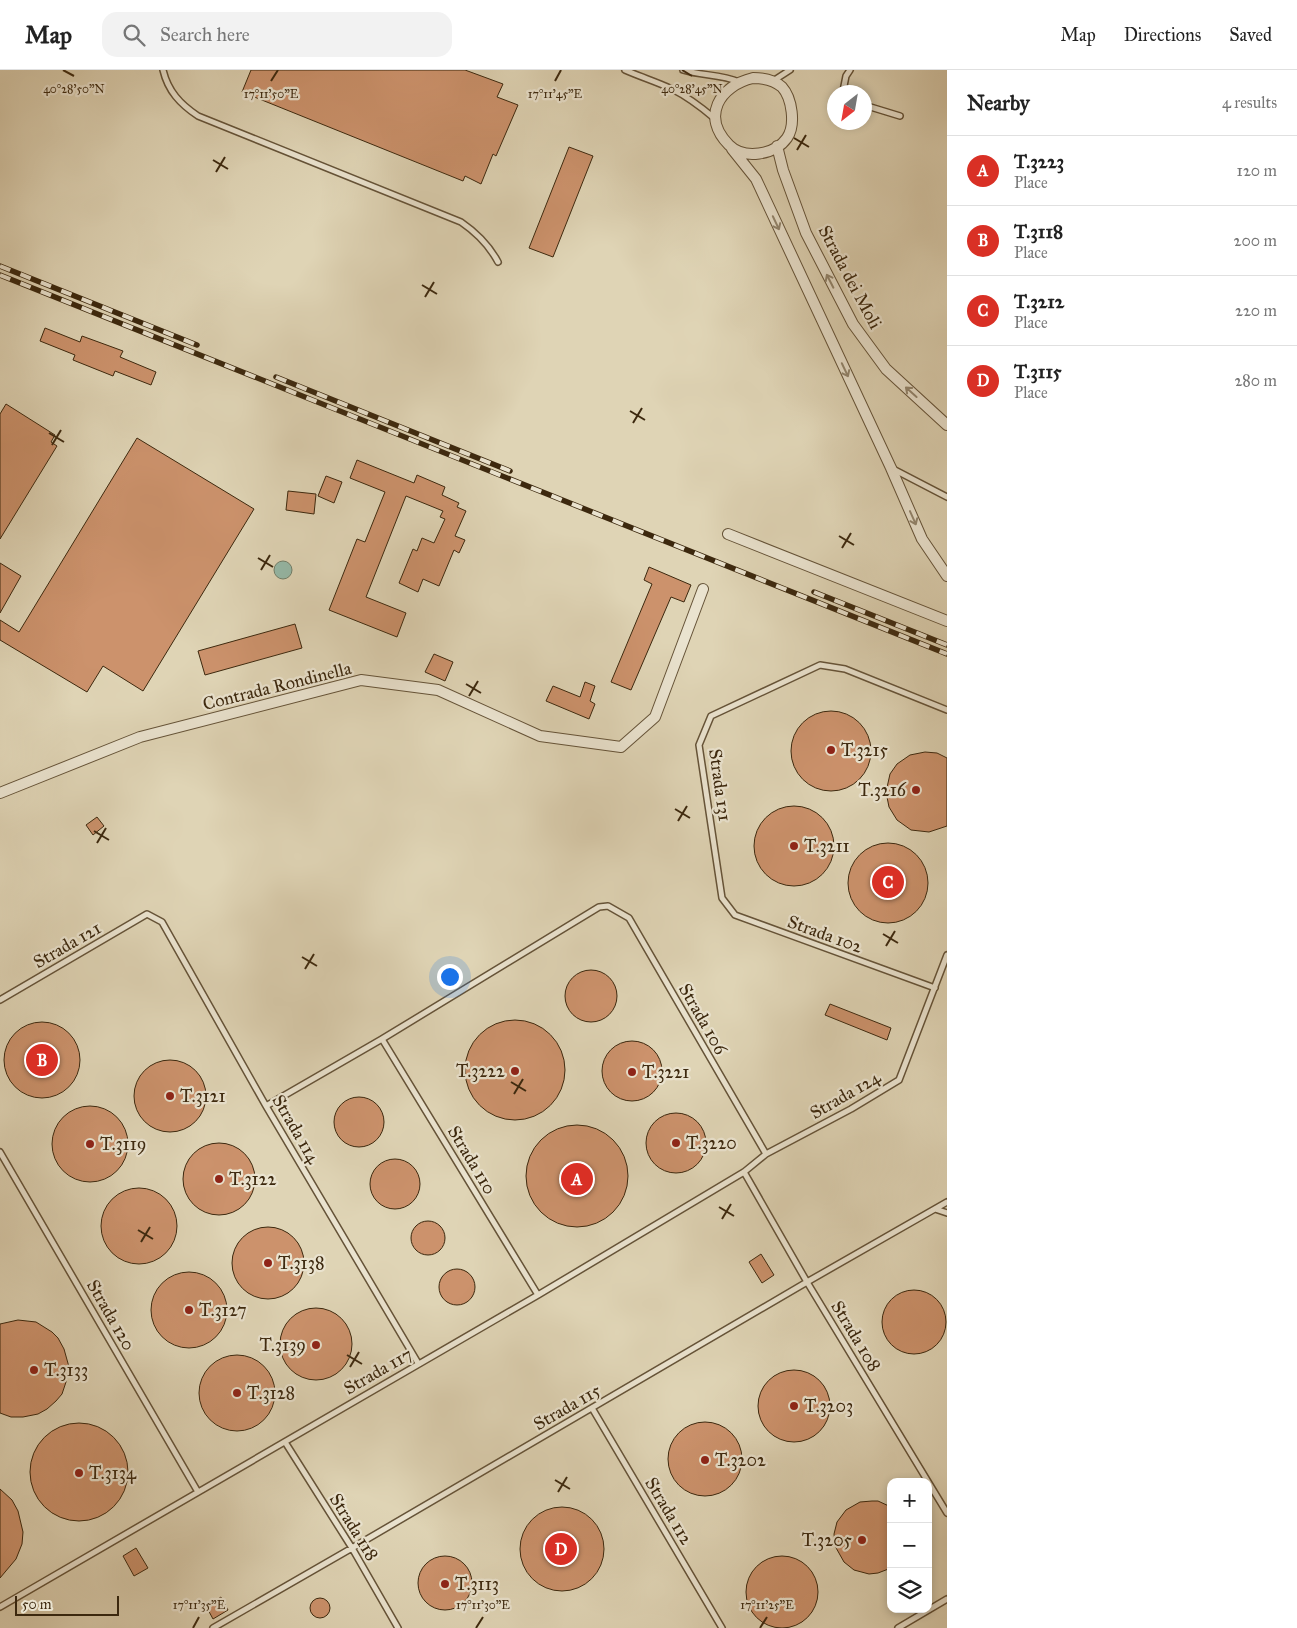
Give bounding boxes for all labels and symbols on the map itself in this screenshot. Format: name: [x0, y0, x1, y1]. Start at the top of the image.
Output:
text: 40°28'50"N: [43, 82, 105, 96]
text: 40°28'45"N: [661, 82, 723, 96]
north arrow: [827, 85, 872, 130]
text: 17°11'50"E: [244, 87, 299, 101]
text: 17°11'45"E: [528, 87, 583, 101]
one-way arrow: [772, 215, 782, 230]
street label: Strada dei Moli: [813, 221, 887, 333]
one-way arrow: [825, 273, 835, 288]
one-way arrow: [841, 362, 850, 377]
one-way arrow: [905, 386, 917, 398]
one-way arrow: [908, 510, 918, 525]
street label: Contrada Rondinella: [200, 657, 354, 715]
place label: T.3215: [841, 739, 888, 761]
marker: T.3215: [825, 744, 837, 756]
street label: Strada 131: [704, 747, 736, 823]
place label: T.3216: [858, 779, 907, 801]
marker: T.3216: [910, 784, 922, 796]
place label: T.3211: [804, 835, 850, 857]
marker: T.3211: [788, 840, 800, 852]
pin: C: [872, 863, 904, 901]
street label: Strada 102: [785, 910, 866, 958]
street label: Strada 121: [29, 917, 105, 973]
your location: [437, 964, 463, 990]
street label: Strada 106: [674, 980, 732, 1059]
pin: B: [26, 1041, 58, 1079]
place label: T.3222: [456, 1060, 505, 1082]
place label: T.3221: [642, 1061, 689, 1083]
marker: T.3222: [509, 1065, 521, 1077]
marker: T.3221: [626, 1066, 638, 1078]
street label: Strada 124: [806, 1066, 885, 1124]
place label: T.3121: [180, 1085, 226, 1107]
marker: T.3121: [164, 1090, 176, 1102]
street label: Strada 114: [268, 1091, 325, 1168]
street label: Strada 110: [443, 1122, 501, 1198]
place label: T.3220: [686, 1132, 737, 1154]
place label: T.3119: [100, 1133, 146, 1155]
marker: T.3220: [670, 1137, 682, 1149]
marker: T.3119: [84, 1138, 96, 1150]
pin: A: [561, 1160, 593, 1198]
place label: T.3122: [229, 1168, 277, 1190]
marker: T.3122: [213, 1173, 225, 1185]
place label: T.3138: [278, 1252, 325, 1274]
marker: T.3138: [262, 1257, 274, 1269]
street label: Strada 120: [82, 1276, 140, 1354]
street label: Strada 108: [826, 1297, 886, 1375]
place label: T.3127: [199, 1299, 247, 1321]
marker: T.3127: [183, 1304, 195, 1316]
place label: T.3139: [259, 1334, 306, 1356]
marker: T.3139: [310, 1339, 322, 1351]
street label: Strada 117: [340, 1343, 416, 1399]
place label: T.3133: [44, 1359, 88, 1381]
marker: T.3133: [28, 1364, 40, 1376]
street label: Strada 115: [529, 1379, 605, 1435]
place label: T.3128: [247, 1382, 295, 1404]
marker: T.3128: [231, 1387, 243, 1399]
place label: T.3203: [804, 1395, 853, 1417]
marker: T.3203: [788, 1400, 800, 1412]
place label: T.3202: [715, 1449, 766, 1471]
marker: T.3202: [699, 1454, 711, 1466]
place label: T.3134: [89, 1462, 137, 1484]
marker: T.3134: [73, 1467, 85, 1479]
street label: Strada 112: [640, 1473, 698, 1549]
street label: Strada 118: [325, 1489, 383, 1565]
place label: T.3205: [802, 1529, 853, 1551]
pin: D: [545, 1530, 577, 1568]
marker: T.3205: [856, 1534, 868, 1546]
place label: T.3113: [455, 1573, 499, 1595]
marker: T.3113: [439, 1578, 451, 1590]
scale bar: [15, 1593, 119, 1616]
text: 17°11'35"E: [173, 1598, 226, 1612]
text: 17°11'30"E: [456, 1598, 510, 1612]
text: 17°11'25"E: [740, 1598, 794, 1612]

